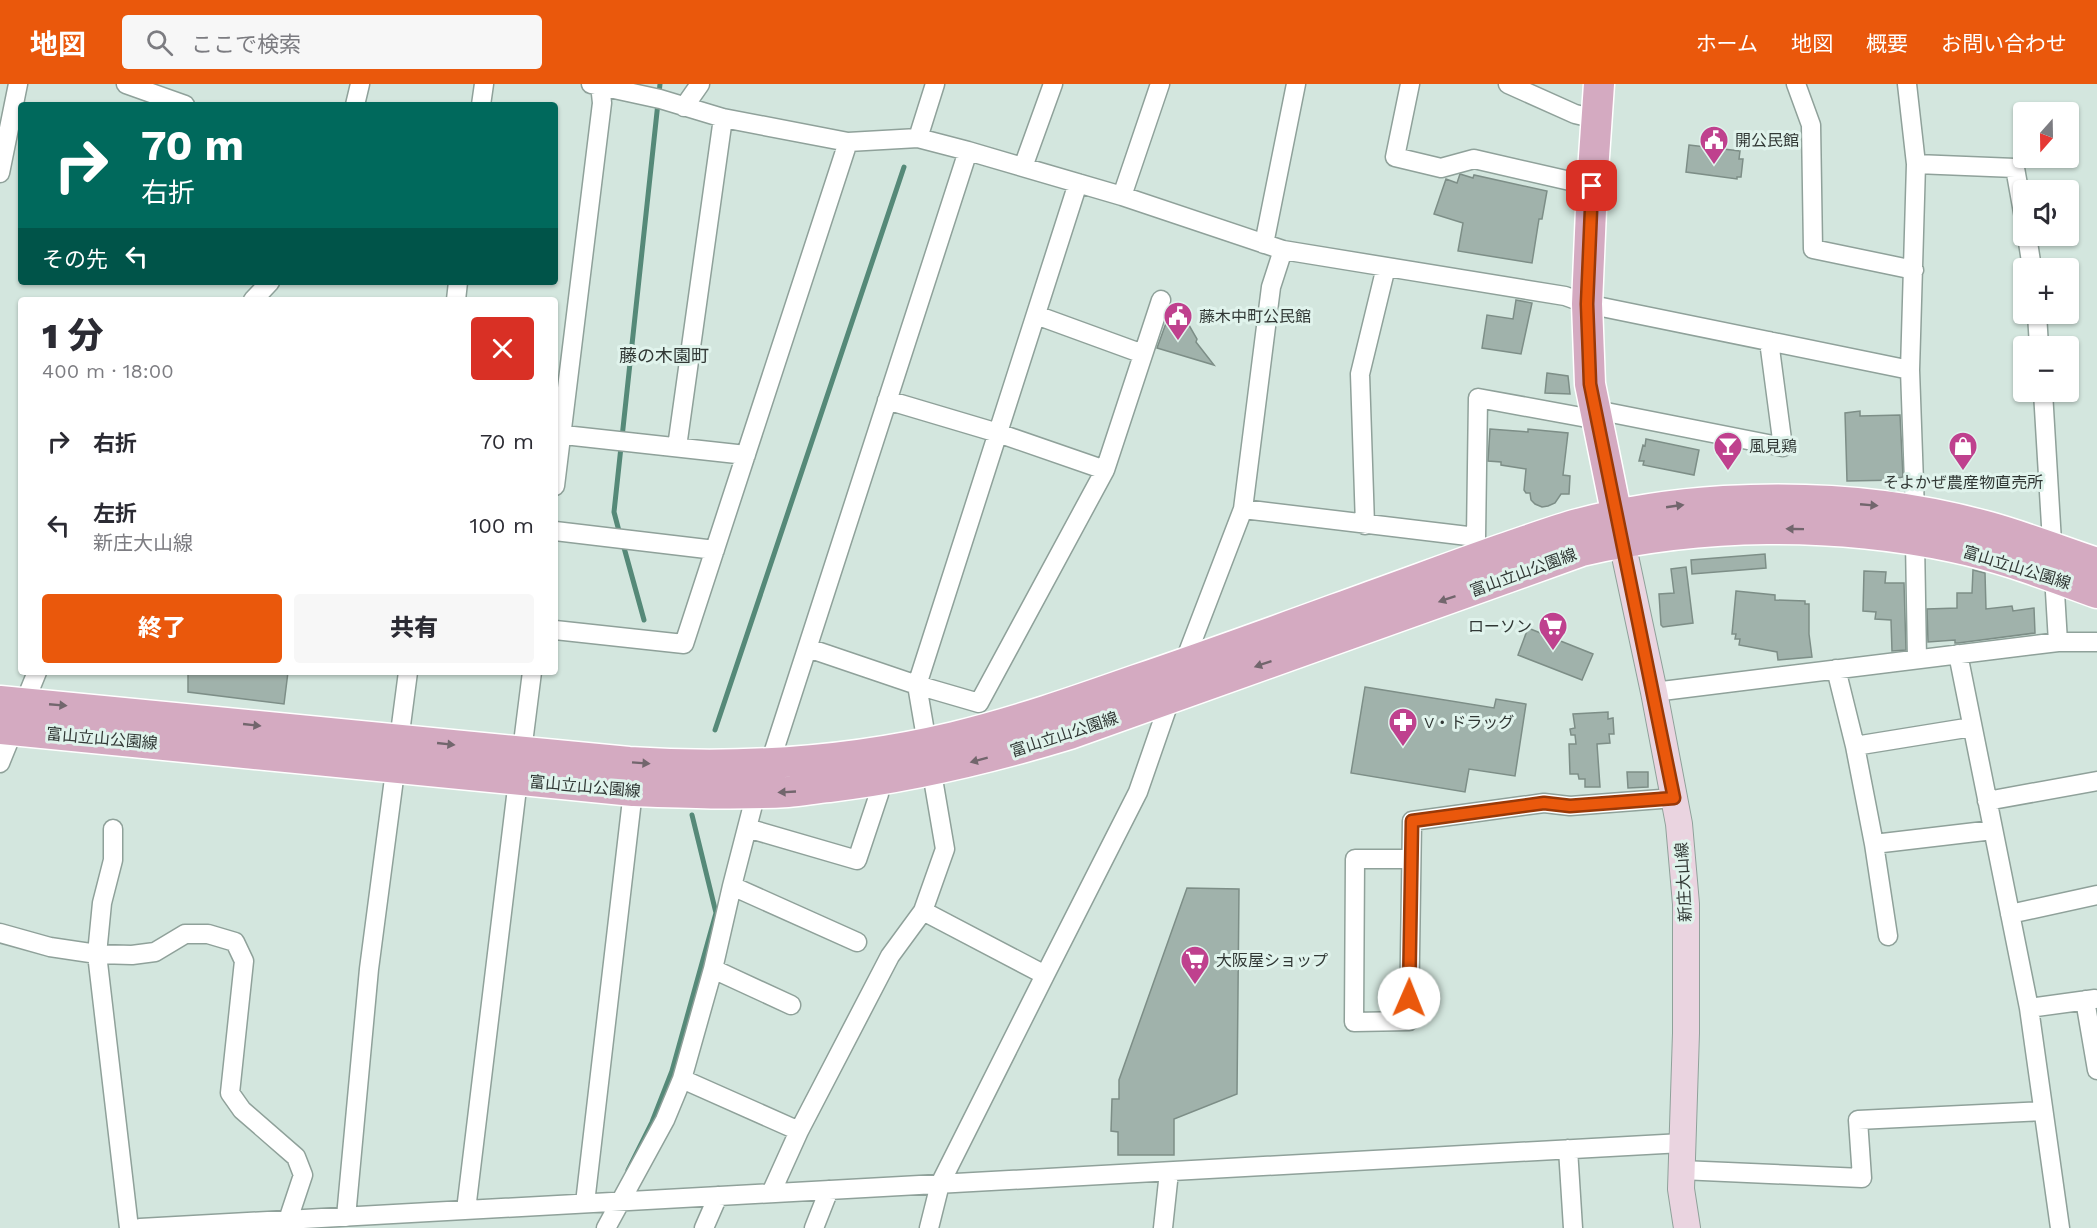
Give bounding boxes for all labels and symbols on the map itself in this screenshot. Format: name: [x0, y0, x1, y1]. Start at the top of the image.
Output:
north arrow: [2013, 102, 2079, 168]
public building icon: 開公民館: [1698, 124, 1730, 166]
place label: 開公民館: [1735, 131, 1799, 150]
pin: [1566, 160, 1617, 211]
public building icon: 藤木中町公民館: [1162, 300, 1194, 342]
place label: 藤木中町公民館: [1199, 307, 1311, 326]
district label: 藤の木園町: [619, 345, 709, 366]
bar icon: 風見鶏: [1712, 430, 1744, 472]
shop icon: そよかぜ農産物直売所: [1947, 430, 1979, 472]
place label: 風見鶏: [1749, 437, 1797, 456]
place label: そよかぜ農産物直売所: [1883, 473, 2043, 492]
one-way arrow: [1860, 500, 1879, 510]
one-way arrow: [1665, 502, 1684, 511]
one-way arrow: [1785, 524, 1804, 534]
street label: 富山立山公園線: [1961, 542, 2073, 593]
street label: 富山立山公園線: [1467, 544, 1579, 601]
one-way arrow: [1438, 595, 1456, 605]
supermarket icon: ローソン: [1537, 610, 1569, 652]
place label: ローソン: [1468, 617, 1532, 636]
one-way arrow: [1254, 660, 1272, 670]
one-way arrow: [49, 701, 68, 710]
pharmacy icon: V・ドラッグ: [1387, 706, 1419, 748]
street label: 富山立山公園線: [1008, 708, 1120, 761]
place label: V・ドラッグ: [1424, 713, 1514, 732]
one-way arrow: [243, 720, 262, 730]
street label: 富山立山公園線: [45, 724, 159, 753]
one-way arrow: [437, 739, 456, 749]
one-way arrow: [970, 756, 988, 766]
one-way arrow: [631, 758, 650, 767]
street label: 富山立山公園線: [528, 772, 642, 801]
one-way arrow: [777, 787, 796, 796]
street label: 新庄大山線: [1672, 842, 1695, 922]
supermarket icon: 大阪屋ショップ: [1179, 944, 1211, 986]
place label: 大阪屋ショップ: [1216, 951, 1328, 970]
position arrow: [1377, 966, 1441, 1030]

